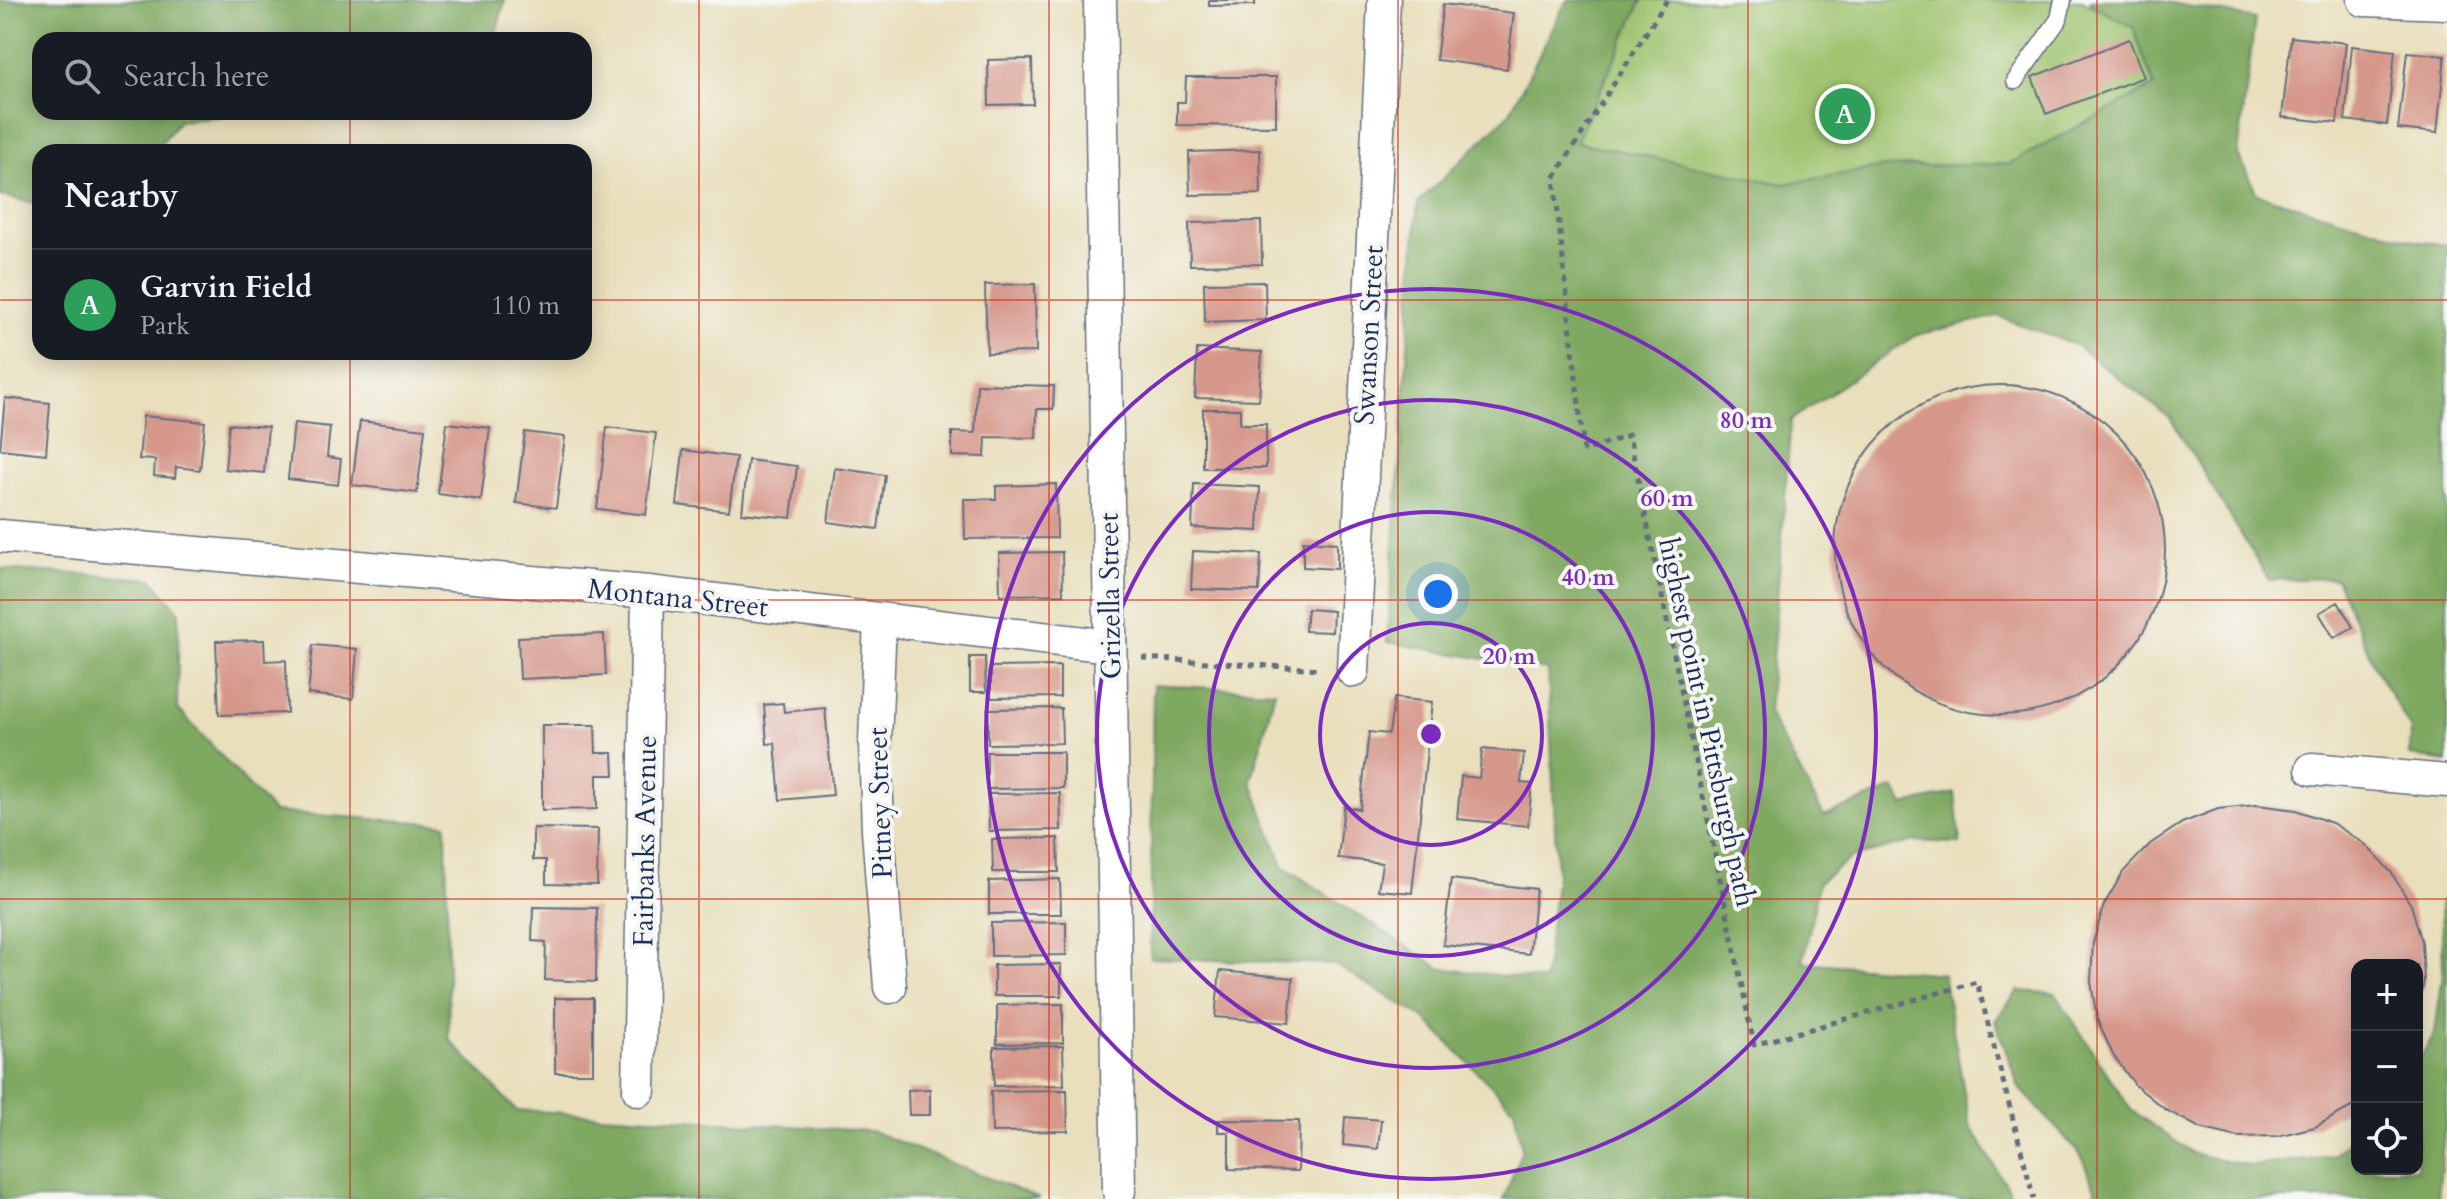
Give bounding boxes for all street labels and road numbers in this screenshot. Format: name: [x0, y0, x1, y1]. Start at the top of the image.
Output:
street label: Swanson Street: [1345, 244, 1393, 426]
street label: Grizella Street: [1090, 512, 1130, 680]
street label: highest point in Pittsburgh path: [1649, 534, 1765, 910]
street label: Montana Street: [586, 570, 770, 626]
street label: Pitney Street: [858, 726, 902, 879]
street label: Fairbanks Avenue: [624, 735, 666, 947]

